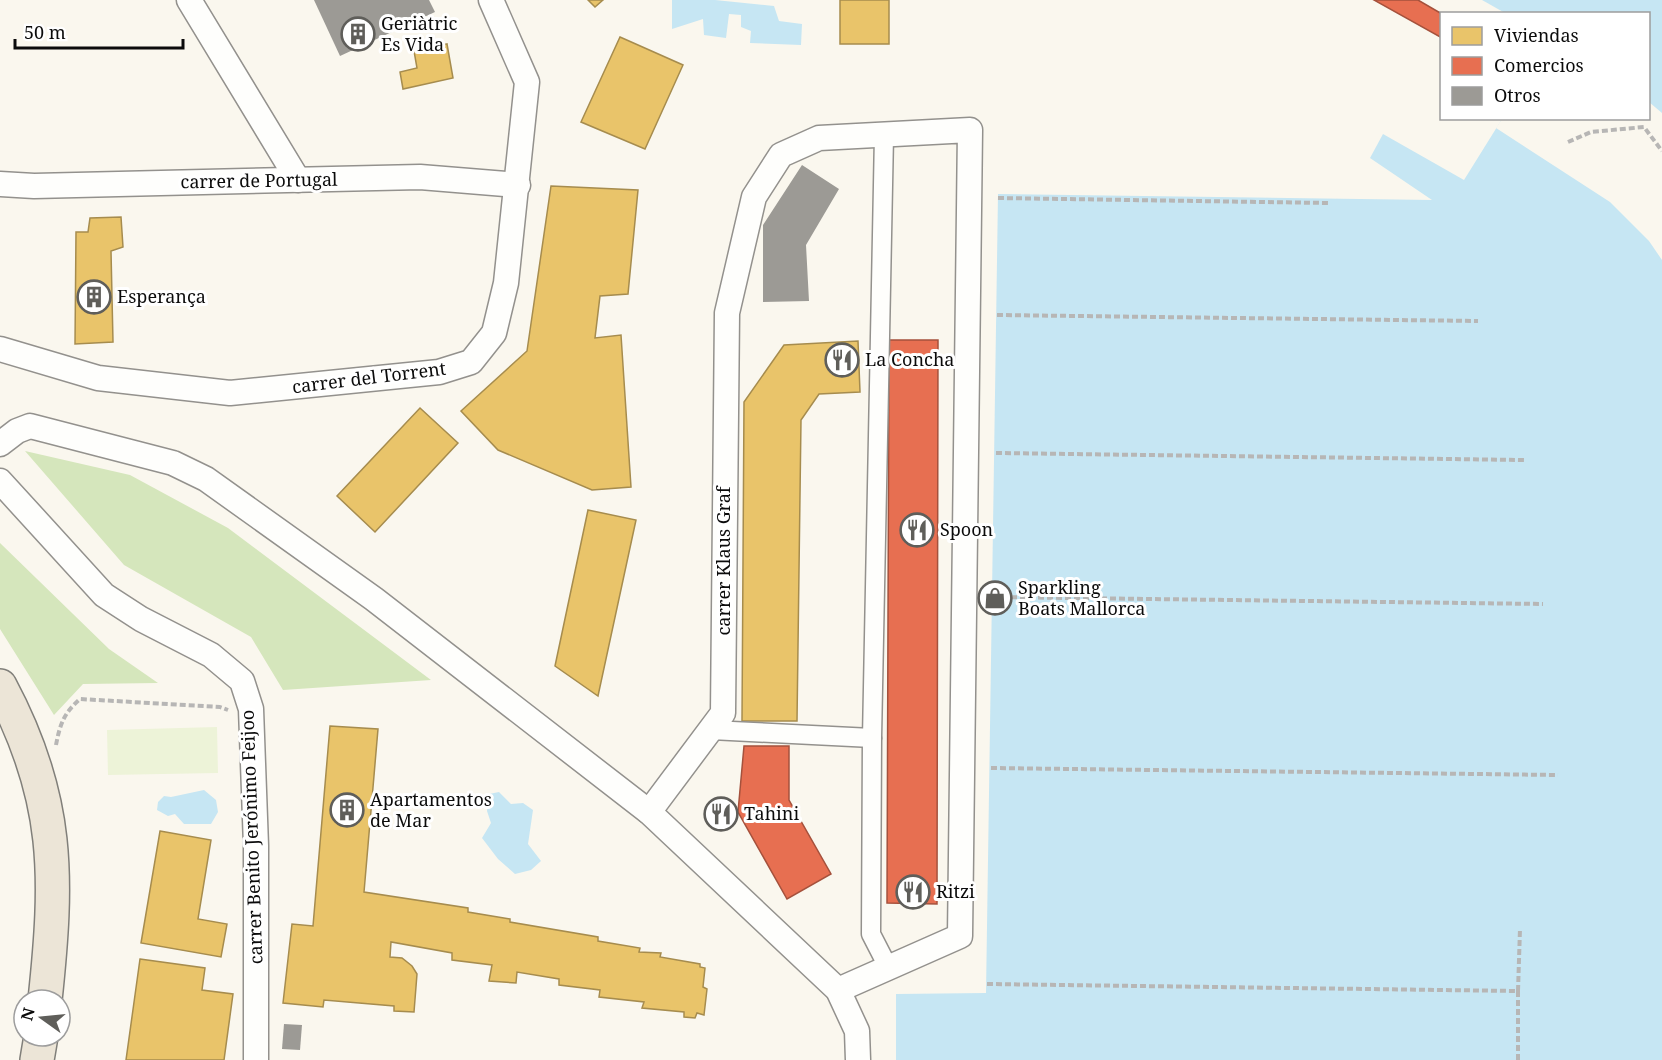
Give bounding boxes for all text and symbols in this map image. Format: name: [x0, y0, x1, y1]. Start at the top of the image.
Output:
place label: Geriàtric Es Vida: [381, 11, 457, 56]
scale bar: [15, 12, 183, 50]
legend: [1440, 12, 1650, 120]
building icon: Geriàtric Es Vida: [340, 16, 376, 52]
text: 50 m: [24, 20, 66, 44]
text: Viviendas: [1494, 23, 1579, 47]
text: Comercios: [1494, 53, 1584, 77]
text: Otros: [1494, 83, 1541, 107]
street label: carrer de Portugal: [180, 167, 338, 193]
building icon: Esperança: [76, 279, 112, 315]
place label: Esperança: [117, 284, 206, 308]
restaurant icon: La Concha: [824, 342, 860, 378]
place label: La Concha: [865, 347, 955, 371]
street label: carrer del Torrent: [291, 356, 447, 398]
street label: carrer Klaus Graf: [711, 485, 735, 636]
restaurant icon: Spoon: [899, 512, 935, 548]
place label: Spoon: [940, 517, 994, 541]
place label: Sparkling Boats Mallorca: [1018, 575, 1145, 620]
shop icon: Sparkling Boats Mallorca: [977, 580, 1013, 616]
street label: carrer Benito Jerónimo Feijoo: [235, 709, 267, 965]
place label: Apartamentos de Mar: [370, 787, 492, 832]
building icon: Apartamentos de Mar: [329, 792, 365, 828]
restaurant icon: Tahini: [703, 796, 739, 832]
place label: Tahini: [744, 801, 799, 825]
restaurant icon: Ritzi: [895, 874, 931, 910]
place label: Ritzi: [936, 879, 975, 903]
north arrow: [12, 988, 72, 1048]
text: N: [15, 1005, 40, 1023]

